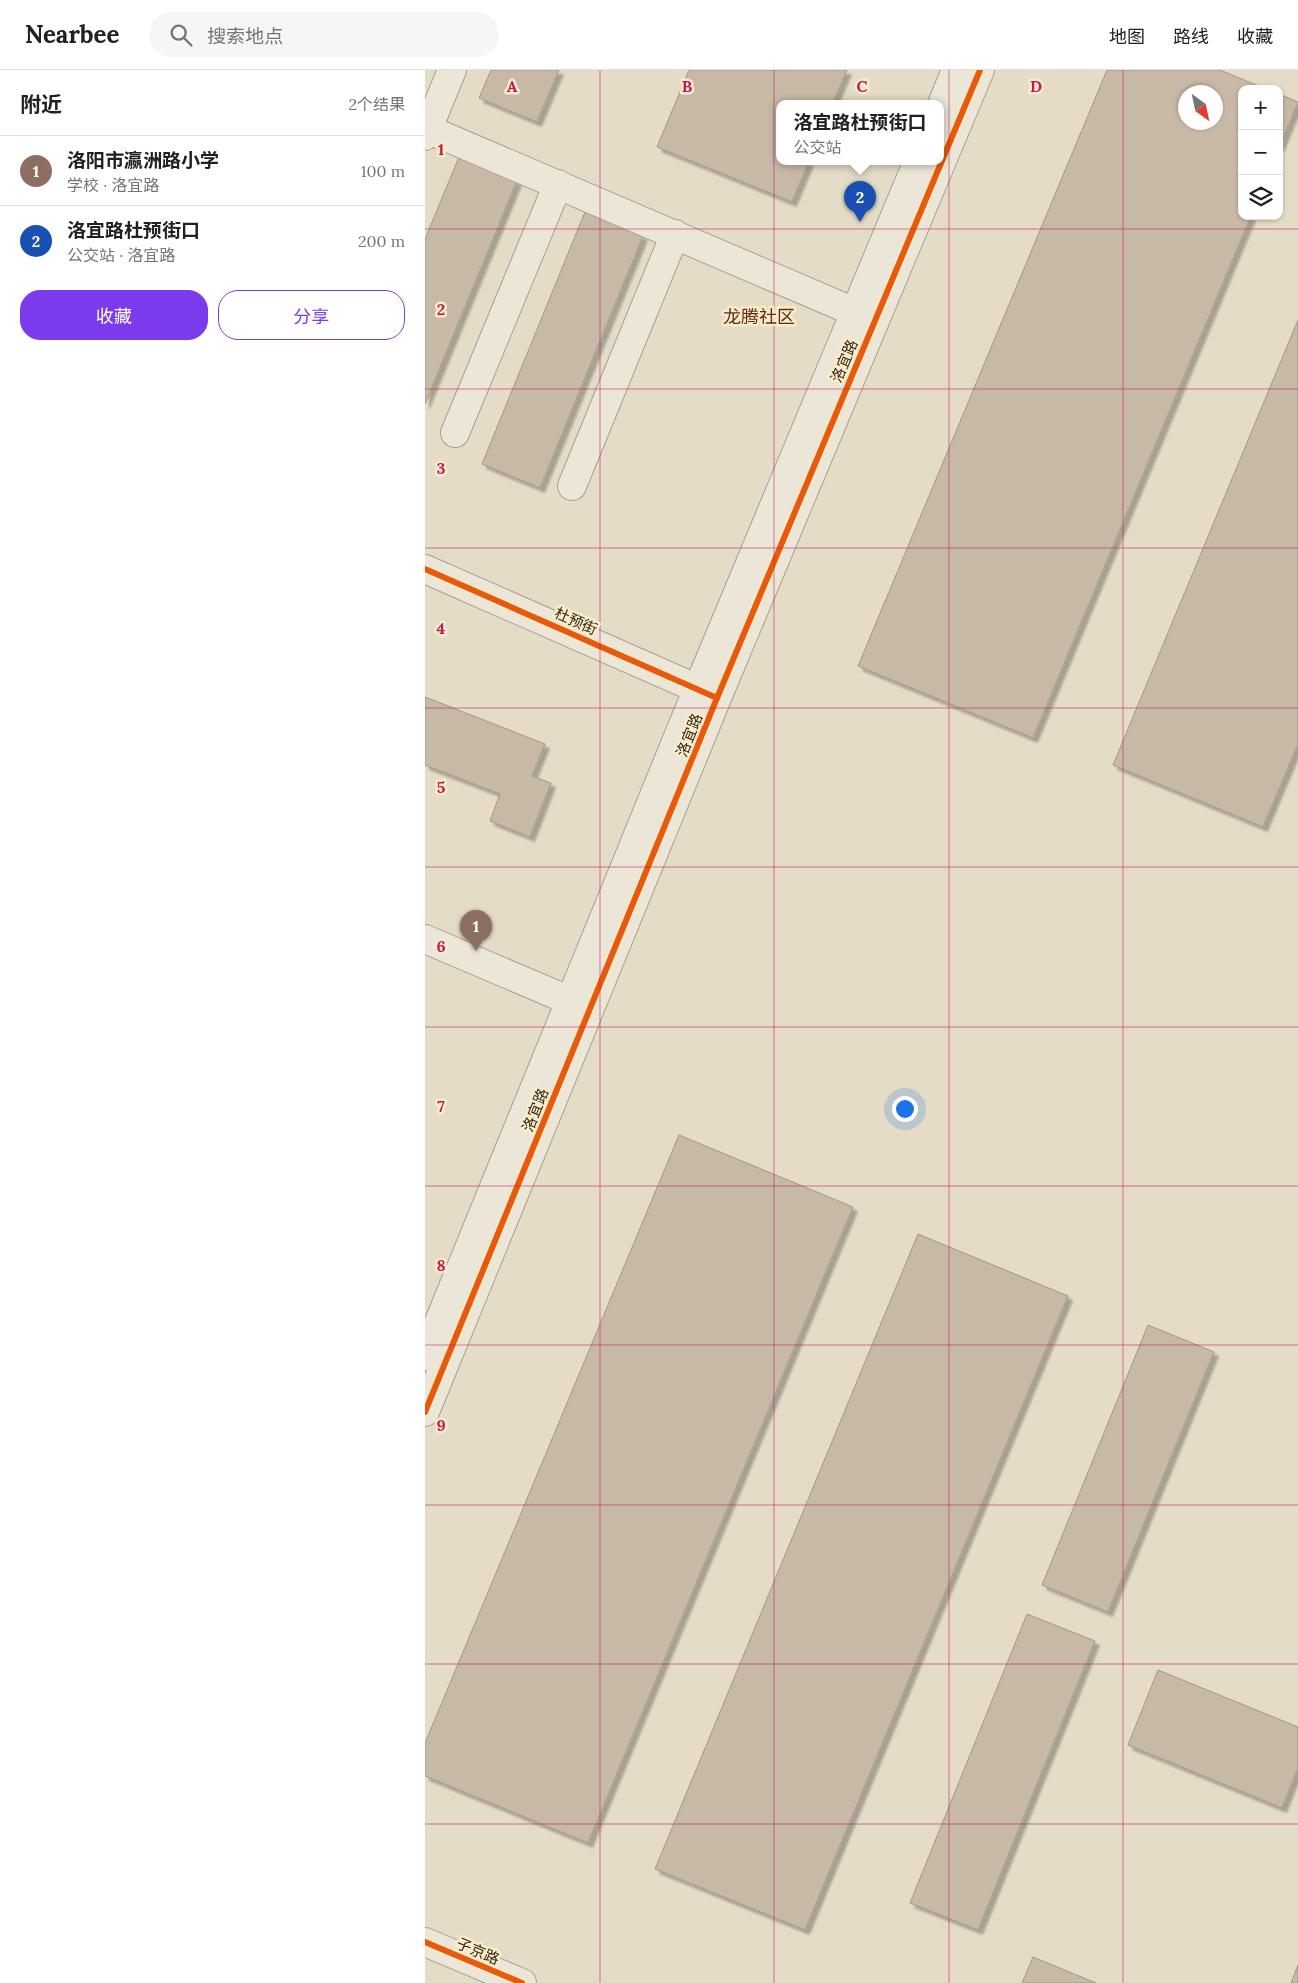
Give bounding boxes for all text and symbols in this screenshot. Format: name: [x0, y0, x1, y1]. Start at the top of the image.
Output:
search box: [149, 12, 499, 57]
text: Nearbee: [25, 19, 119, 50]
icon: search: [167, 21, 195, 49]
text: 搜索地点: [207, 24, 283, 48]
text: 地图: [1109, 25, 1145, 48]
text: 路线: [1173, 25, 1209, 48]
text: 收藏: [1237, 25, 1273, 48]
text: A: [507, 76, 518, 96]
text: B: [682, 76, 693, 96]
text: C: [856, 76, 868, 96]
text: D: [1030, 76, 1042, 96]
north arrow: [1178, 85, 1223, 130]
map controls: [1238, 85, 1283, 220]
button: +: [1238, 85, 1283, 130]
text: 附近: [20, 91, 62, 118]
text: 2个结果: [348, 94, 405, 114]
popup: [776, 100, 944, 165]
text: 洛宜路杜预街口: [793, 110, 927, 134]
button: −: [1238, 130, 1283, 175]
text: 公交站: [793, 137, 842, 157]
text: 1: [438, 139, 444, 159]
text: 洛阳市瀛洲路小学: [67, 148, 219, 172]
text: 1: [33, 161, 39, 181]
text: 100 m: [361, 161, 405, 181]
text: 学校 · 洛宜路: [67, 175, 159, 195]
button: layers: [1238, 175, 1283, 220]
pin: 2: [844, 181, 876, 222]
text: 洛宜路杜预街口: [67, 218, 200, 242]
text: 2: [32, 231, 40, 251]
text: 200 m: [358, 231, 405, 251]
text: 公交站 · 洛宜路: [67, 245, 175, 265]
button: 收藏: [20, 290, 208, 340]
button: 分享: [218, 290, 405, 340]
text: 2: [437, 299, 445, 319]
district label: 龙腾社区: [723, 305, 795, 328]
street label: 洛宜路: [826, 337, 862, 385]
text: 3: [437, 458, 446, 478]
street label: 杜预街: [552, 603, 600, 639]
text: 4: [437, 618, 446, 638]
street label: 洛宜路: [672, 711, 706, 759]
text: 5: [437, 777, 446, 797]
pin: 1: [460, 910, 492, 951]
text: 6: [436, 936, 446, 956]
street label: 洛宜路: [518, 1086, 552, 1134]
text: 7: [437, 1096, 445, 1116]
your location: [892, 1096, 918, 1122]
text: 8: [436, 1255, 446, 1275]
text: 9: [436, 1415, 446, 1435]
street label: 子京路: [454, 1933, 502, 1969]

